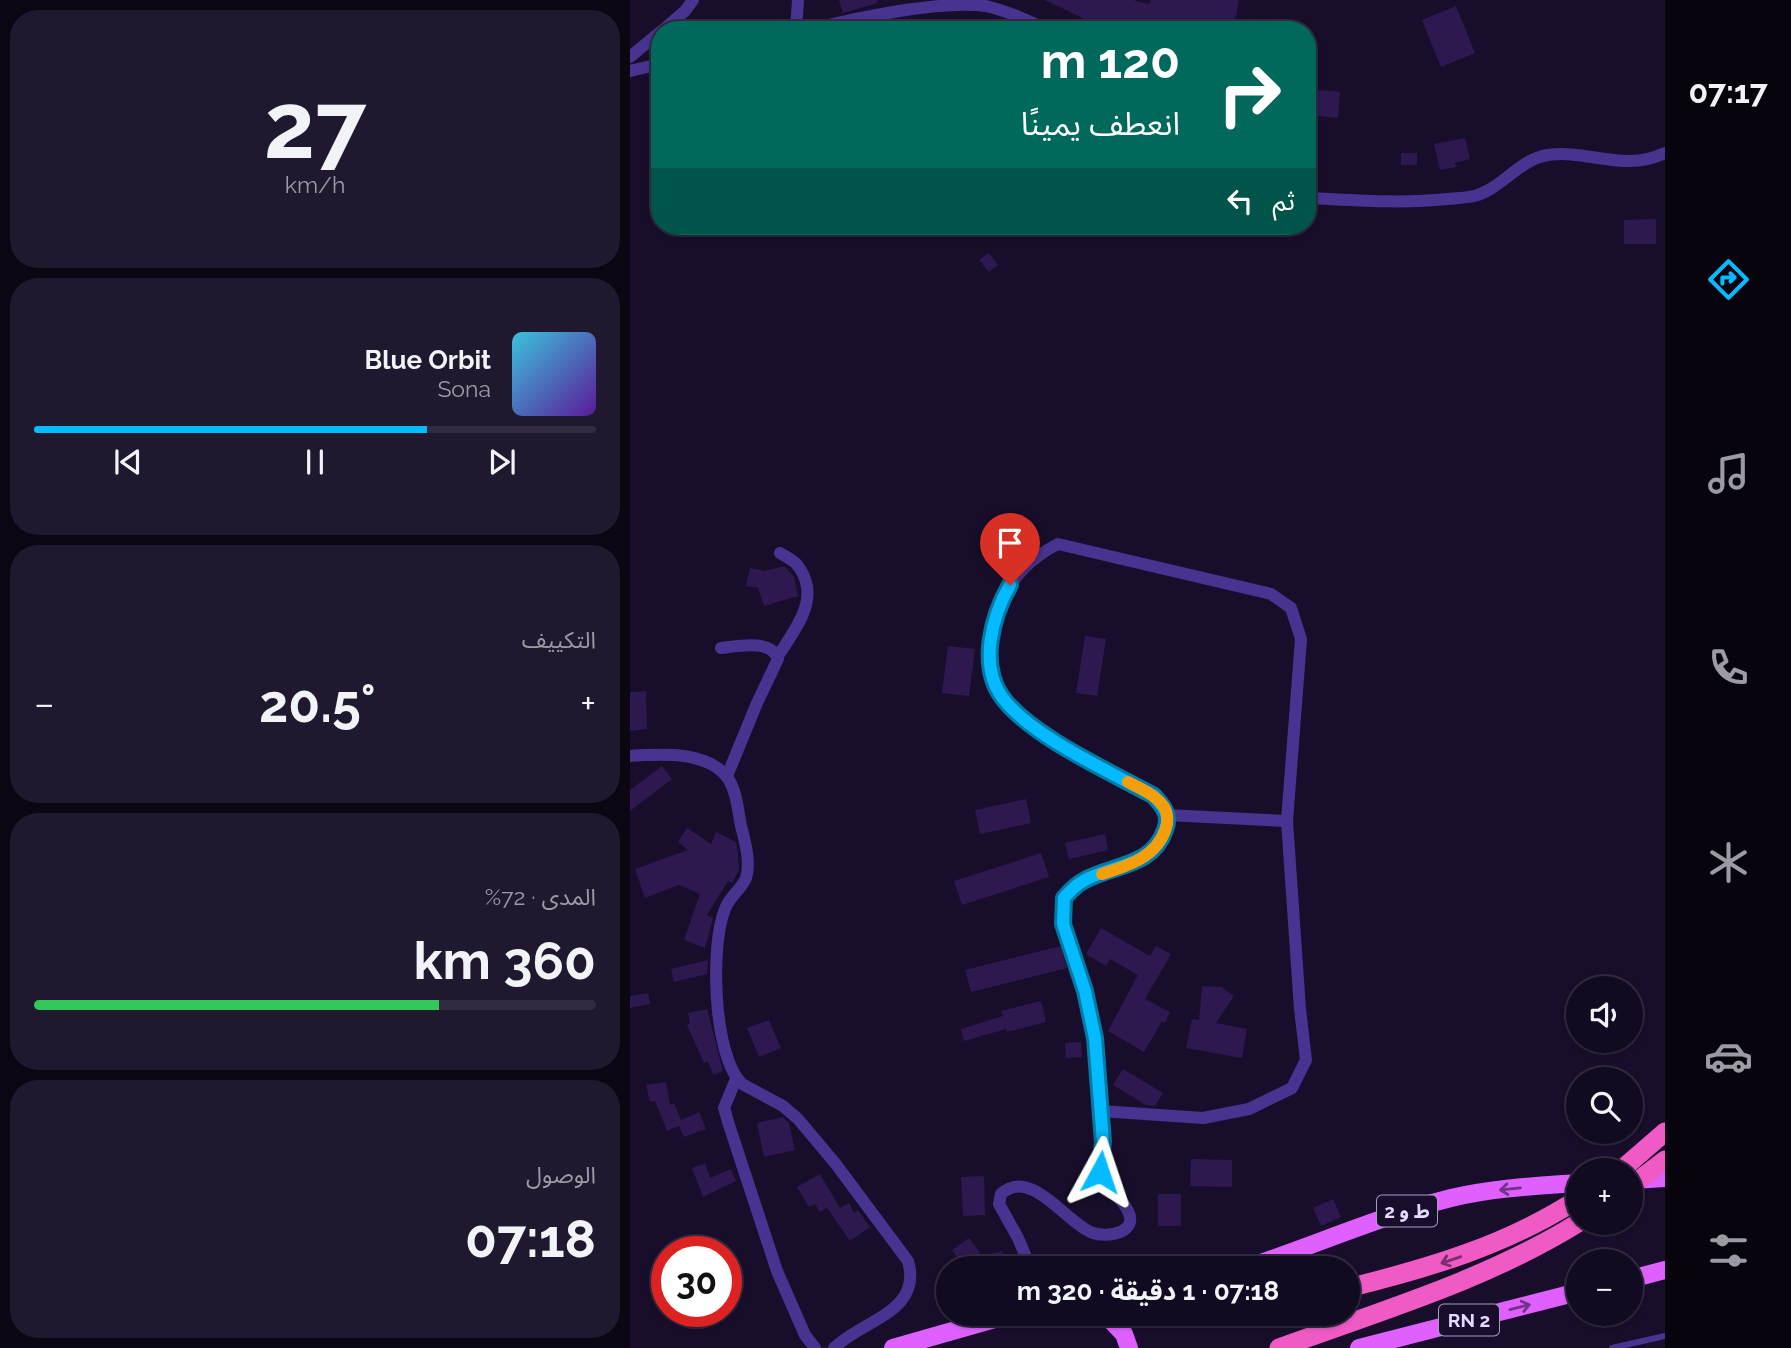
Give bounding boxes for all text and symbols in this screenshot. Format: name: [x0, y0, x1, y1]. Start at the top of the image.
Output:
text: 120 m: [1041, 32, 1180, 89]
icon: right: [1204, 49, 1295, 140]
text: 27: [264, 72, 366, 179]
text: 07:17: [1688, 73, 1768, 110]
text: انعطف يمينًا: [1021, 105, 1180, 142]
text: km/h: [285, 171, 345, 198]
icon: left: [1221, 182, 1259, 220]
text: ثم: [1273, 186, 1295, 216]
icon: directions: [1704, 255, 1753, 304]
text: Blue Orbit: [365, 345, 491, 375]
text: Sona: [437, 375, 491, 402]
icon: previous: [109, 443, 147, 481]
icon: pause: [296, 443, 334, 481]
icon: next: [483, 443, 521, 481]
icon: music: [1704, 449, 1753, 498]
pin: [980, 513, 1040, 585]
icon: arrive: [991, 524, 1029, 562]
text: التكييف: [522, 626, 596, 653]
icon: phone: [1704, 643, 1753, 692]
text: 20.5°: [259, 673, 376, 734]
text: −: [34, 681, 54, 726]
text: +: [580, 681, 596, 726]
icon: climate: [1704, 838, 1753, 887]
text: المدى · 72%: [485, 883, 596, 910]
text: 360 km: [414, 930, 596, 991]
map controls: [1566, 976, 1643, 1326]
button: sound: [1566, 976, 1643, 1053]
icon: car: [1704, 1032, 1753, 1081]
button: search: [1566, 1067, 1643, 1144]
position arrow: [1063, 1135, 1137, 1209]
button: +: [1566, 1158, 1643, 1235]
text: الوصول: [526, 1161, 596, 1188]
one-way arrow: [1500, 1182, 1522, 1195]
road number: ط و 2: [1377, 1196, 1437, 1226]
text: 07:18: [465, 1208, 596, 1269]
icon: filters: [1704, 1226, 1753, 1275]
speed limit sign: 30: [651, 1236, 742, 1327]
button: −: [1566, 1249, 1643, 1326]
one-way arrow: [1440, 1255, 1462, 1267]
text: 07:18 · 1 دقيقة · 320 m: [1017, 1276, 1279, 1306]
one-way arrow: [1508, 1300, 1531, 1313]
road number: RN 2: [1439, 1304, 1499, 1336]

